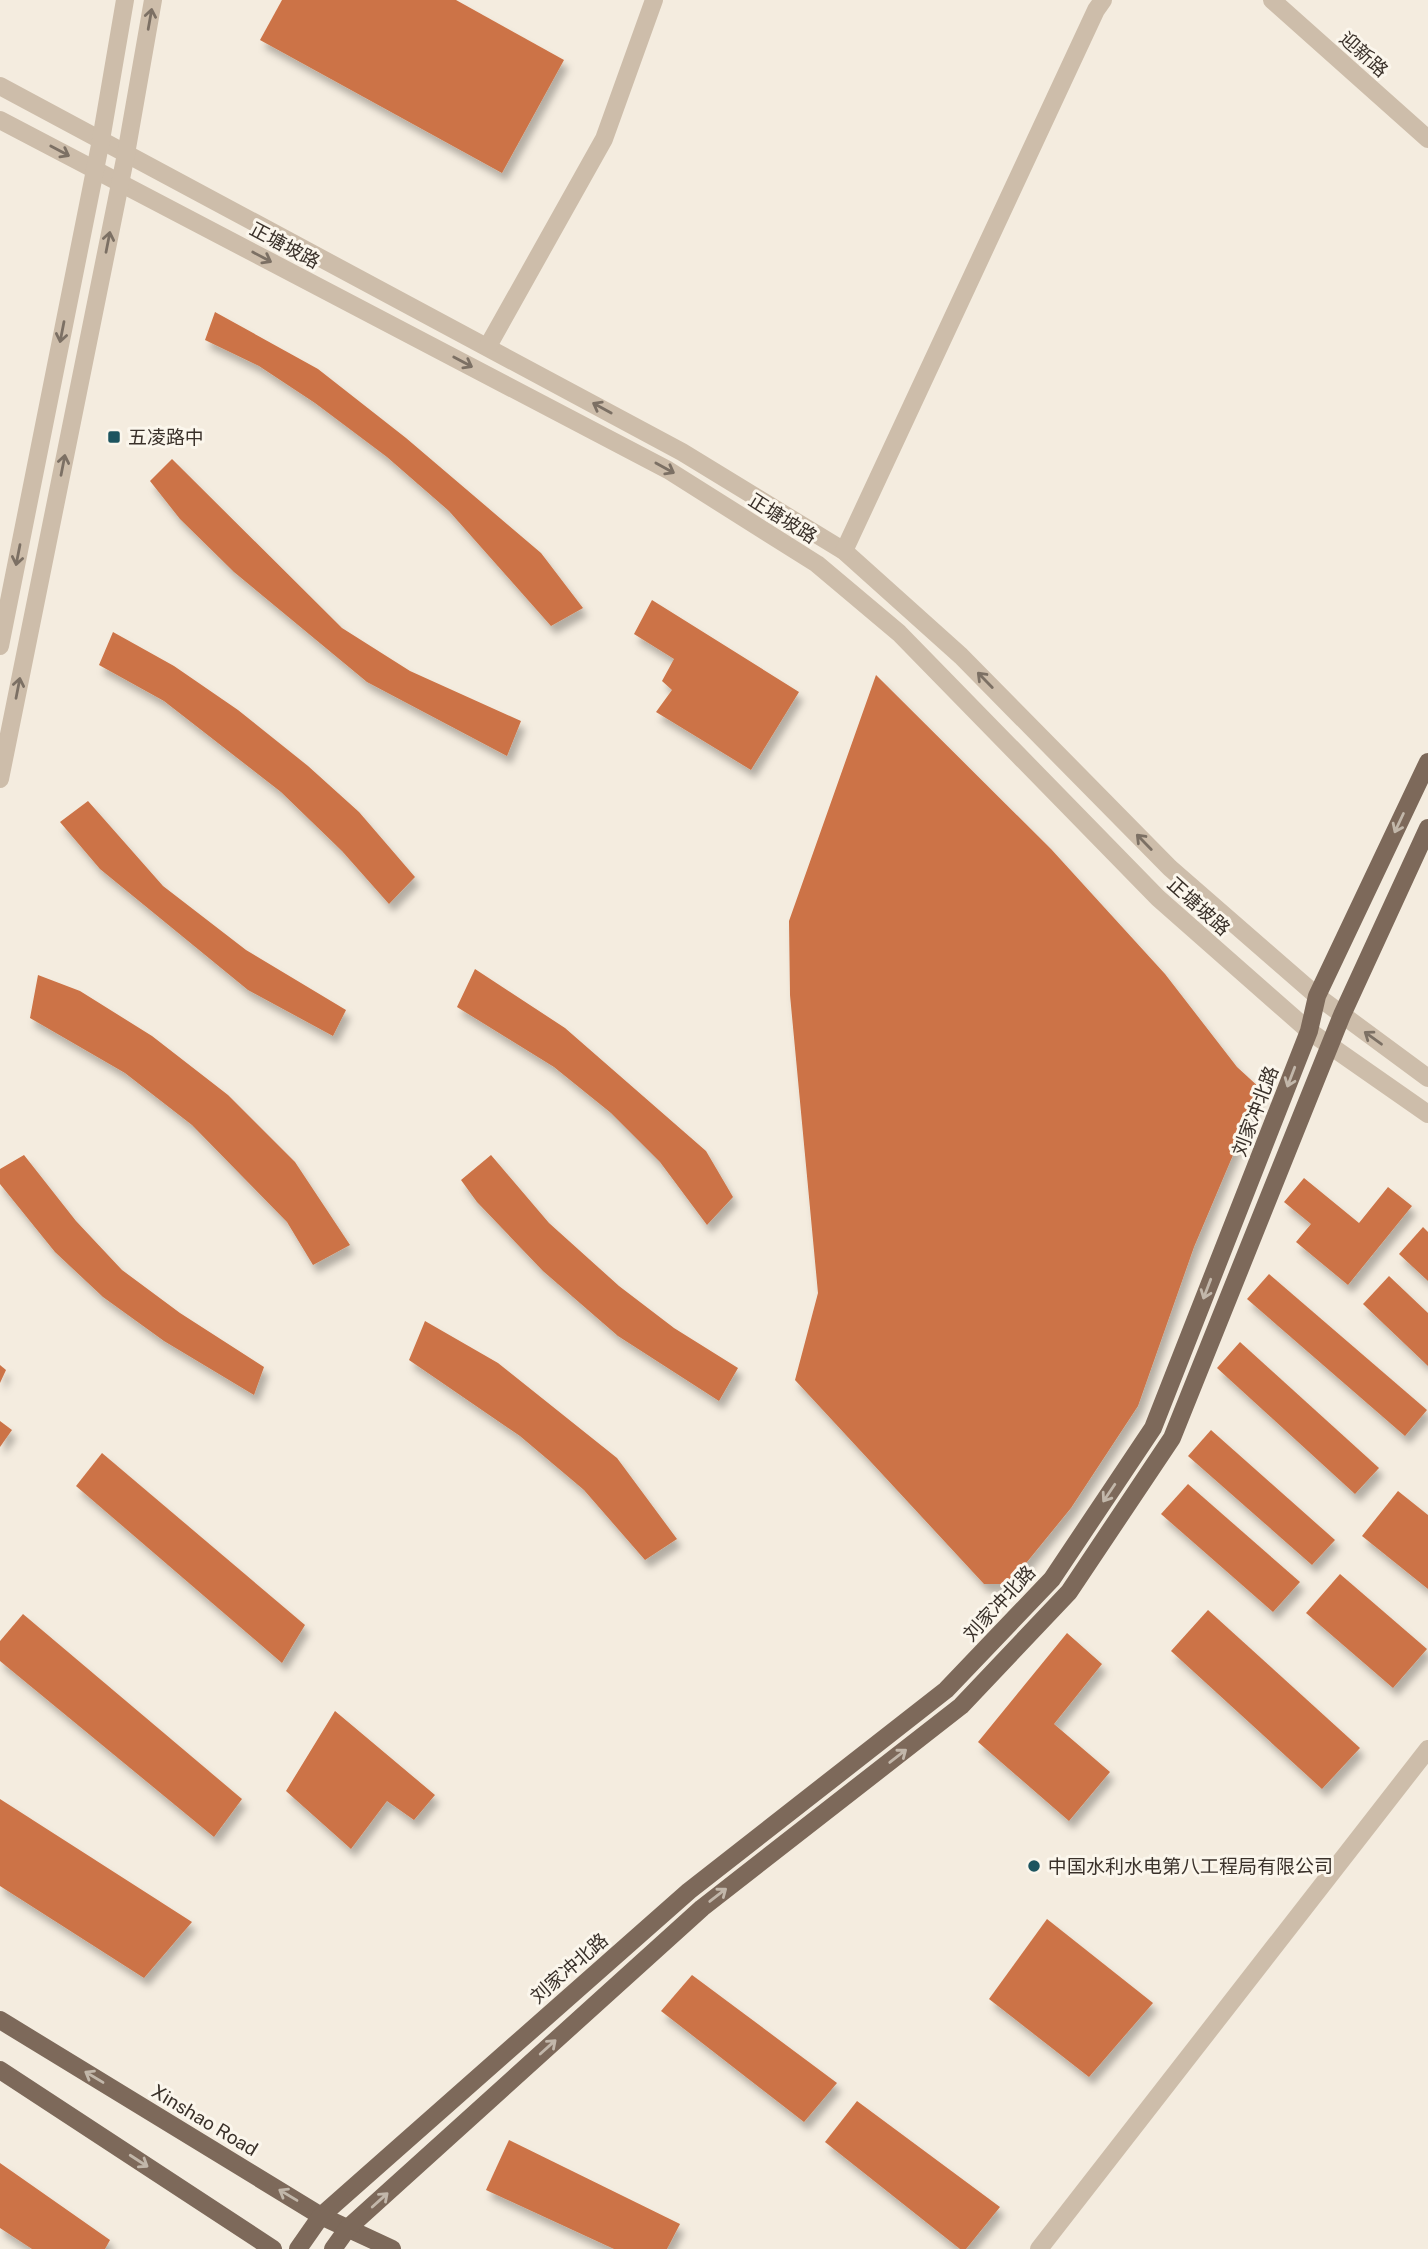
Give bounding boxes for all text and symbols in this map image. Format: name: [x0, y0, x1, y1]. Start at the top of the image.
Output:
one-way arrow: [144, 8, 157, 31]
street label: 迎新路: [1335, 27, 1393, 81]
one-way arrow: [50, 145, 70, 159]
street label: 正塘坡路: [246, 217, 324, 273]
one-way arrow: [102, 231, 115, 254]
one-way arrow: [251, 251, 272, 264]
one-way arrow: [55, 320, 69, 343]
one-way arrow: [453, 356, 473, 370]
one-way arrow: [592, 401, 612, 415]
place label: 五凌路中: [128, 426, 204, 448]
marker: 五凌路中: [106, 429, 122, 445]
one-way arrow: [57, 454, 71, 477]
one-way arrow: [654, 461, 674, 475]
street label: 正塘坡路: [745, 489, 821, 547]
one-way arrow: [11, 543, 24, 566]
one-way arrow: [976, 672, 993, 689]
one-way arrow: [12, 677, 26, 700]
one-way arrow: [1391, 812, 1405, 833]
one-way arrow: [1136, 834, 1153, 851]
street label: 正塘坡路: [1163, 872, 1235, 940]
one-way arrow: [1364, 1031, 1383, 1045]
street label: 刘家冲北路: [1228, 1063, 1282, 1159]
one-way arrow: [1283, 1066, 1296, 1087]
one-way arrow: [1200, 1277, 1213, 1299]
one-way arrow: [1102, 1482, 1116, 1502]
street label: 刘家冲北路: [959, 1561, 1039, 1645]
one-way arrow: [888, 1748, 906, 1763]
place label: 中国水利水电第八工程局有限公司: [1048, 1855, 1333, 1877]
marker: 中国水利水电第八工程局有限公司: [1026, 1858, 1042, 1874]
one-way arrow: [708, 1888, 727, 1903]
street label: 刘家冲北路: [526, 1929, 612, 2007]
one-way arrow: [539, 2039, 557, 2055]
one-way arrow: [84, 2070, 104, 2084]
street label: Xinshao Road: [148, 2080, 262, 2160]
one-way arrow: [129, 2154, 148, 2169]
one-way arrow: [278, 2188, 298, 2202]
one-way arrow: [371, 2191, 388, 2208]

